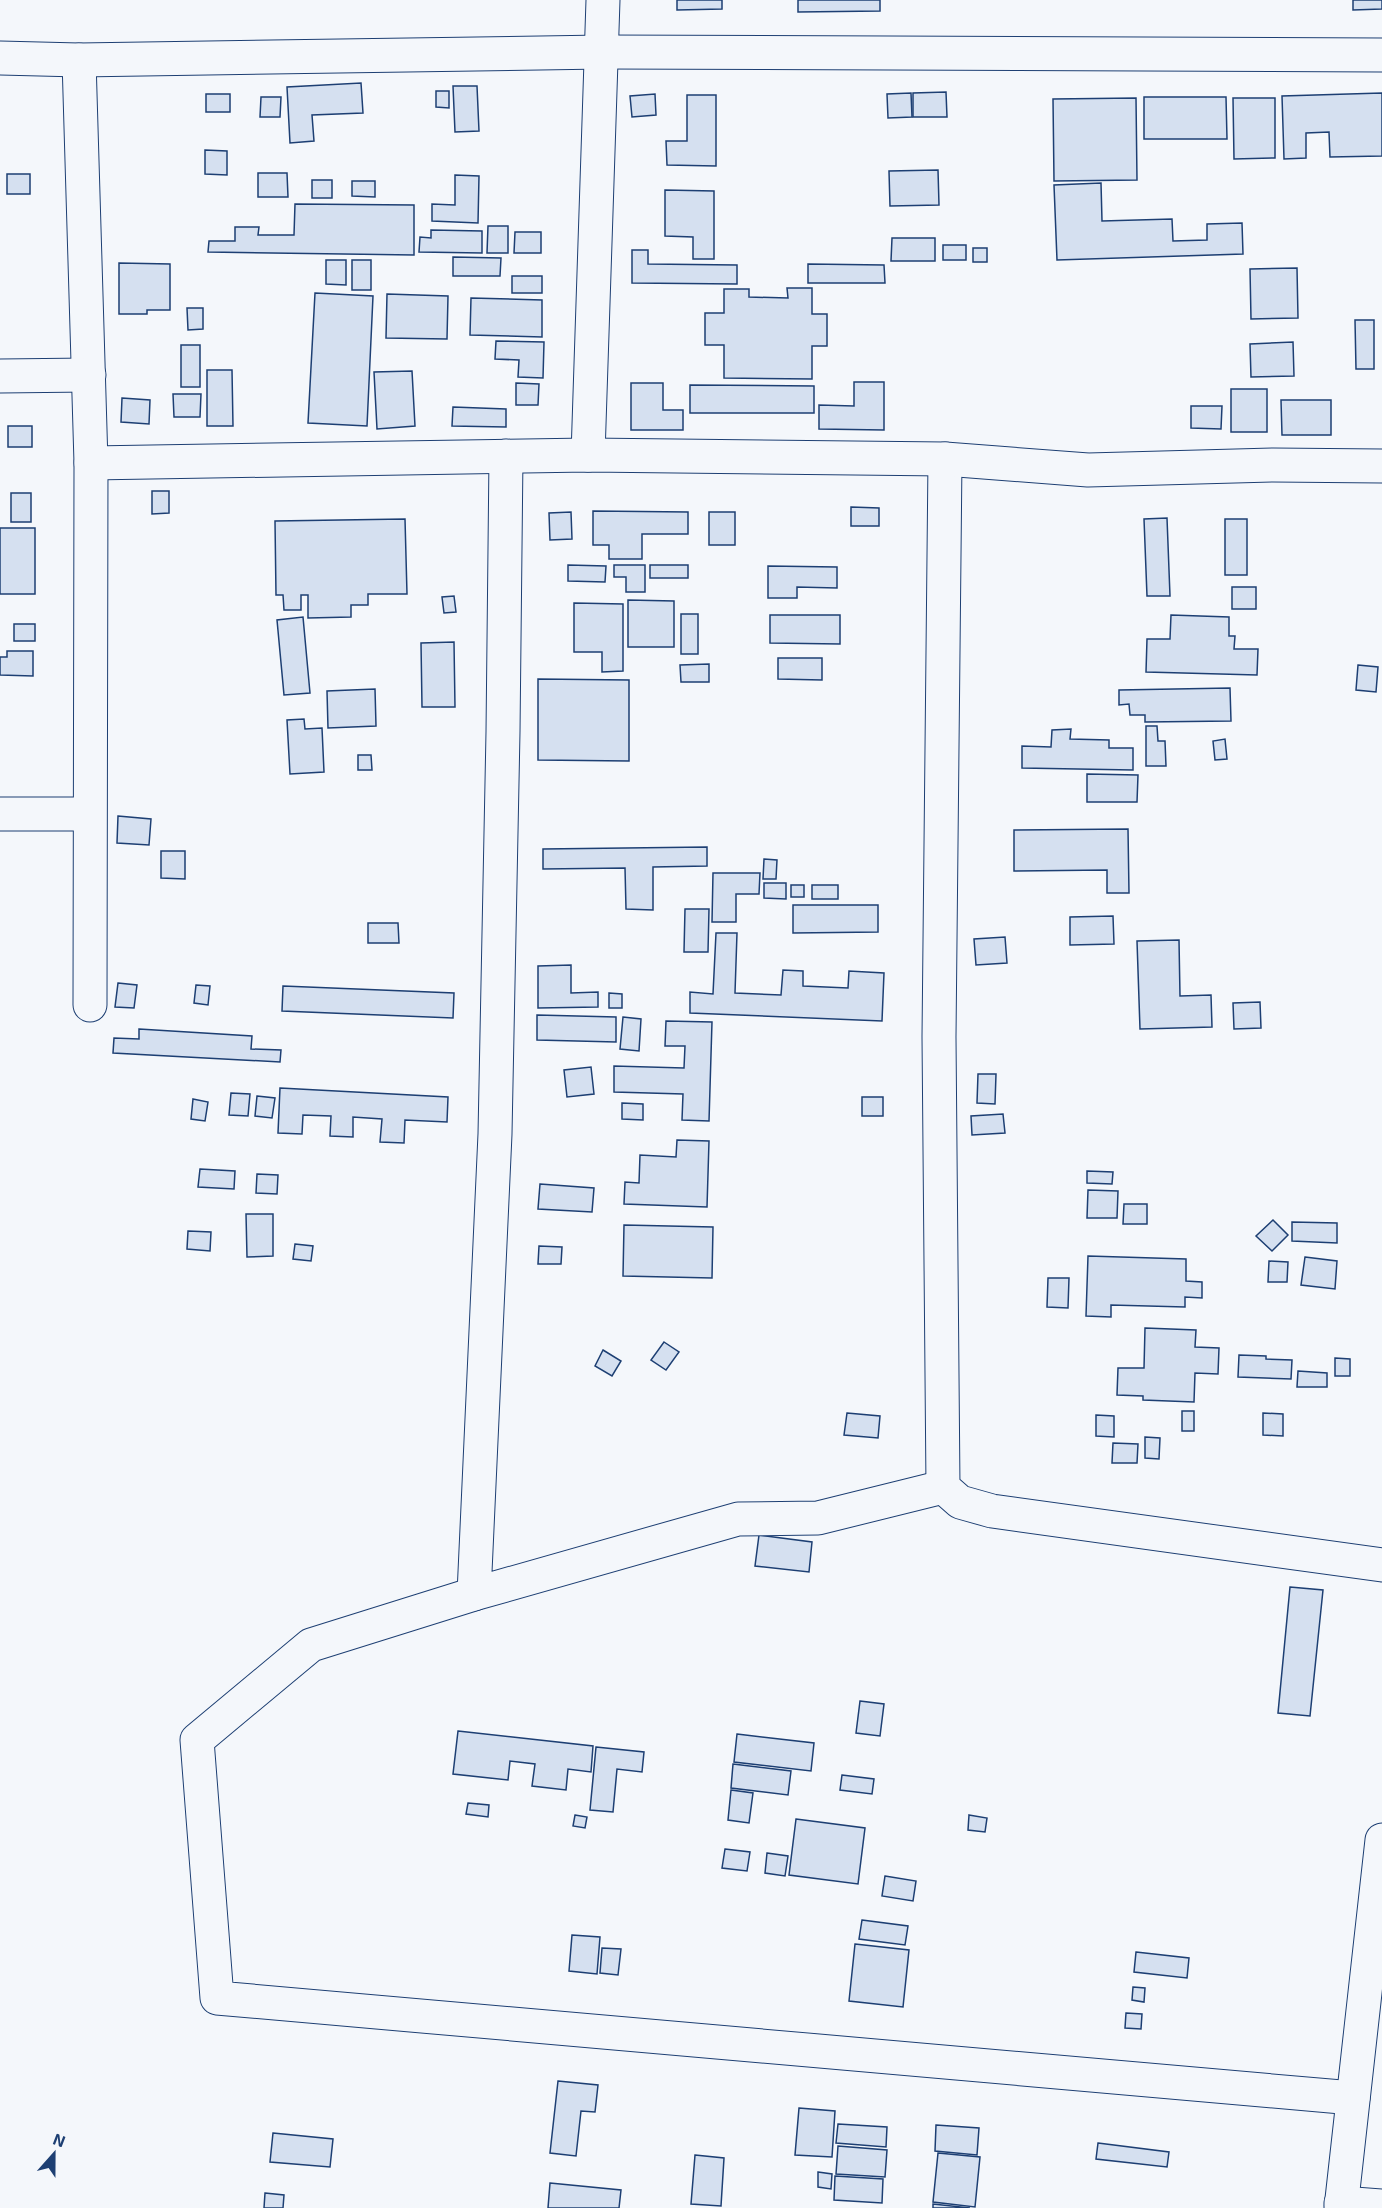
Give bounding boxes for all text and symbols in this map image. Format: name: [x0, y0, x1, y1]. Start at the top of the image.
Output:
north arrow: [24, 2124, 84, 2184]
text: N: [51, 2129, 68, 2150]

